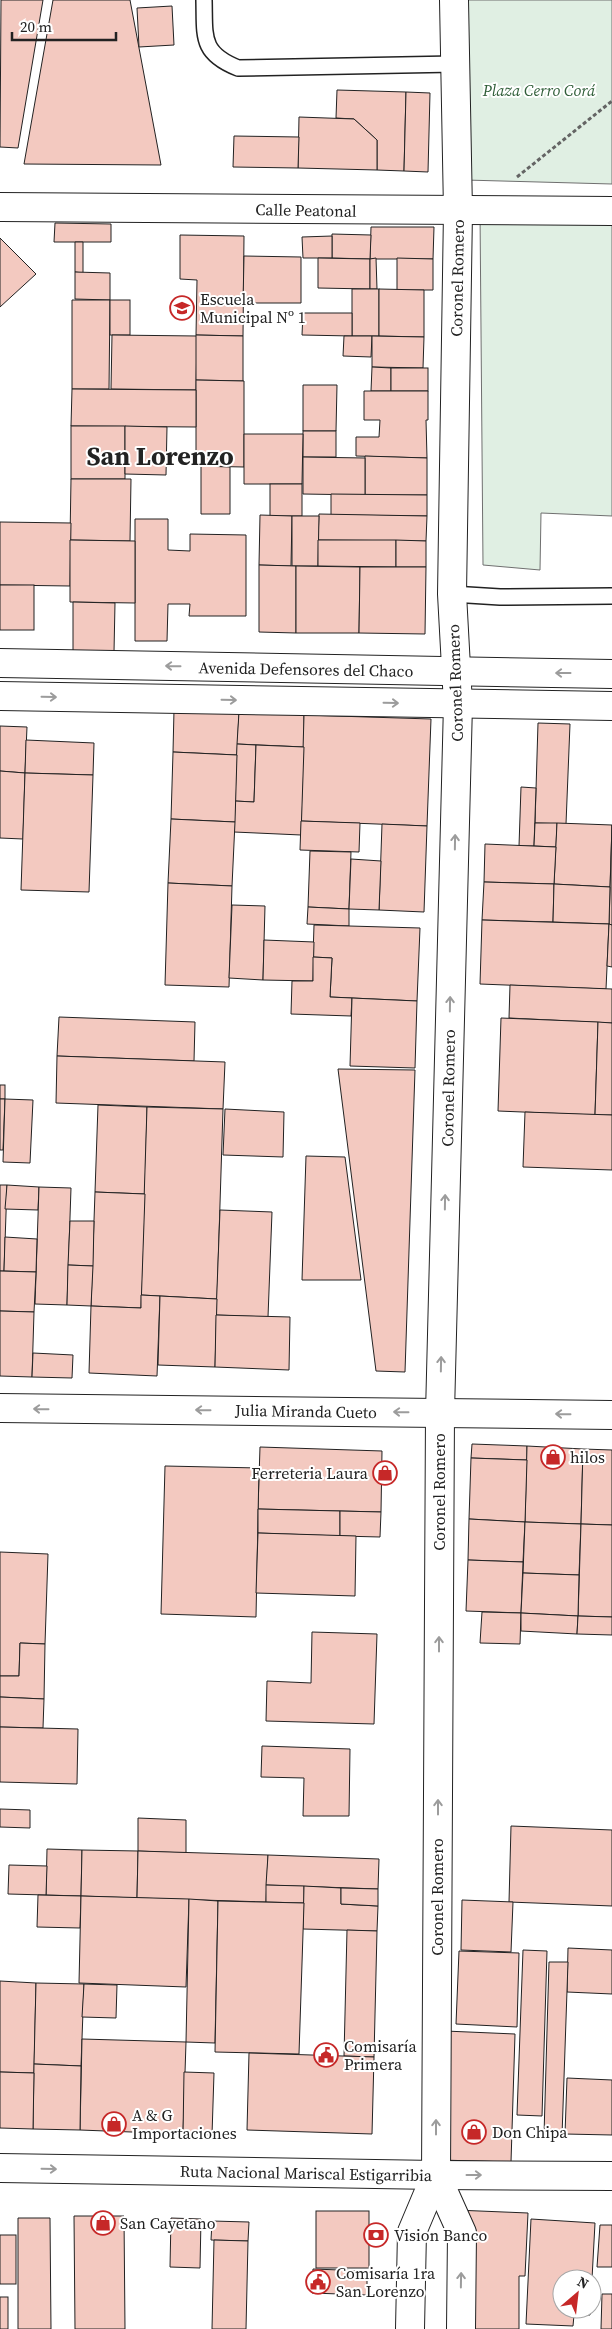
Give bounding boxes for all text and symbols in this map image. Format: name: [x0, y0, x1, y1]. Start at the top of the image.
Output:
scale bar: [12, 10, 116, 42]
text: 20 m: [20, 16, 52, 37]
park label: Plaza Cerro Corá: [482, 79, 596, 101]
street label: Calle Peatonal: [255, 198, 357, 222]
street label: Coronel Romero: [445, 219, 469, 337]
place label: Escuela Municipal Nº 1: [200, 288, 306, 328]
school or university icon: Escuela Municipal Nº 1: [169, 295, 195, 321]
district label: San Lorenzo: [86, 438, 234, 474]
street label: Coronel Romero: [442, 624, 468, 742]
street label: Avenida Defensores del Chaco: [198, 656, 414, 682]
one-way arrow: [166, 662, 182, 671]
one-way arrow: [556, 668, 572, 678]
one-way arrow: [40, 692, 56, 702]
one-way arrow: [220, 695, 236, 705]
one-way arrow: [382, 698, 399, 708]
one-way arrow: [450, 834, 459, 850]
one-way arrow: [446, 996, 455, 1012]
street label: Coronel Romero: [436, 1029, 460, 1147]
one-way arrow: [440, 1194, 450, 1210]
one-way arrow: [436, 1356, 446, 1372]
street label: Julia Miranda Cueto: [234, 1399, 377, 1423]
one-way arrow: [33, 1404, 49, 1413]
one-way arrow: [196, 1405, 212, 1415]
one-way arrow: [393, 1408, 409, 1417]
one-way arrow: [556, 1409, 572, 1419]
street label: Coronel Romero: [428, 1433, 450, 1551]
shop icon: hilos: [540, 1444, 566, 1470]
place label: hilos: [570, 1446, 605, 1468]
shop icon: Ferreteria Laura: [372, 1460, 398, 1486]
place label: Ferreteria Laura: [251, 1462, 369, 1484]
one-way arrow: [434, 1636, 444, 1652]
one-way arrow: [433, 1799, 443, 1815]
street label: Coronel Romero: [426, 1838, 448, 1956]
place label: Comisaría Primera: [344, 2035, 418, 2075]
public building icon: Comisaría Primera: [313, 2042, 339, 2068]
place label: A & G Importaciones: [132, 2104, 237, 2144]
shop icon: A & G Importaciones: [101, 2111, 127, 2137]
one-way arrow: [431, 2119, 441, 2135]
shop icon: Don Chipa: [461, 2119, 487, 2145]
place label: Don Chipa: [492, 2121, 568, 2143]
street label: Ruta Nacional Mariscal Estigarribia: [180, 2160, 433, 2186]
one-way arrow: [40, 2164, 56, 2174]
one-way arrow: [465, 2170, 481, 2180]
shop icon: San Cayetano: [90, 2210, 116, 2236]
place label: San Cayetano: [120, 2212, 216, 2234]
bank icon: Vision Banco: [363, 2222, 389, 2248]
place label: Vision Banco: [394, 2224, 488, 2246]
place label: Comisaría 1ra San Lorenzo: [336, 2262, 436, 2302]
public building icon: Comisaría 1ra San Lorenzo: [305, 2269, 331, 2295]
north arrow: [552, 2269, 602, 2319]
text: N: [574, 2271, 592, 2294]
one-way arrow: [456, 2273, 466, 2289]

